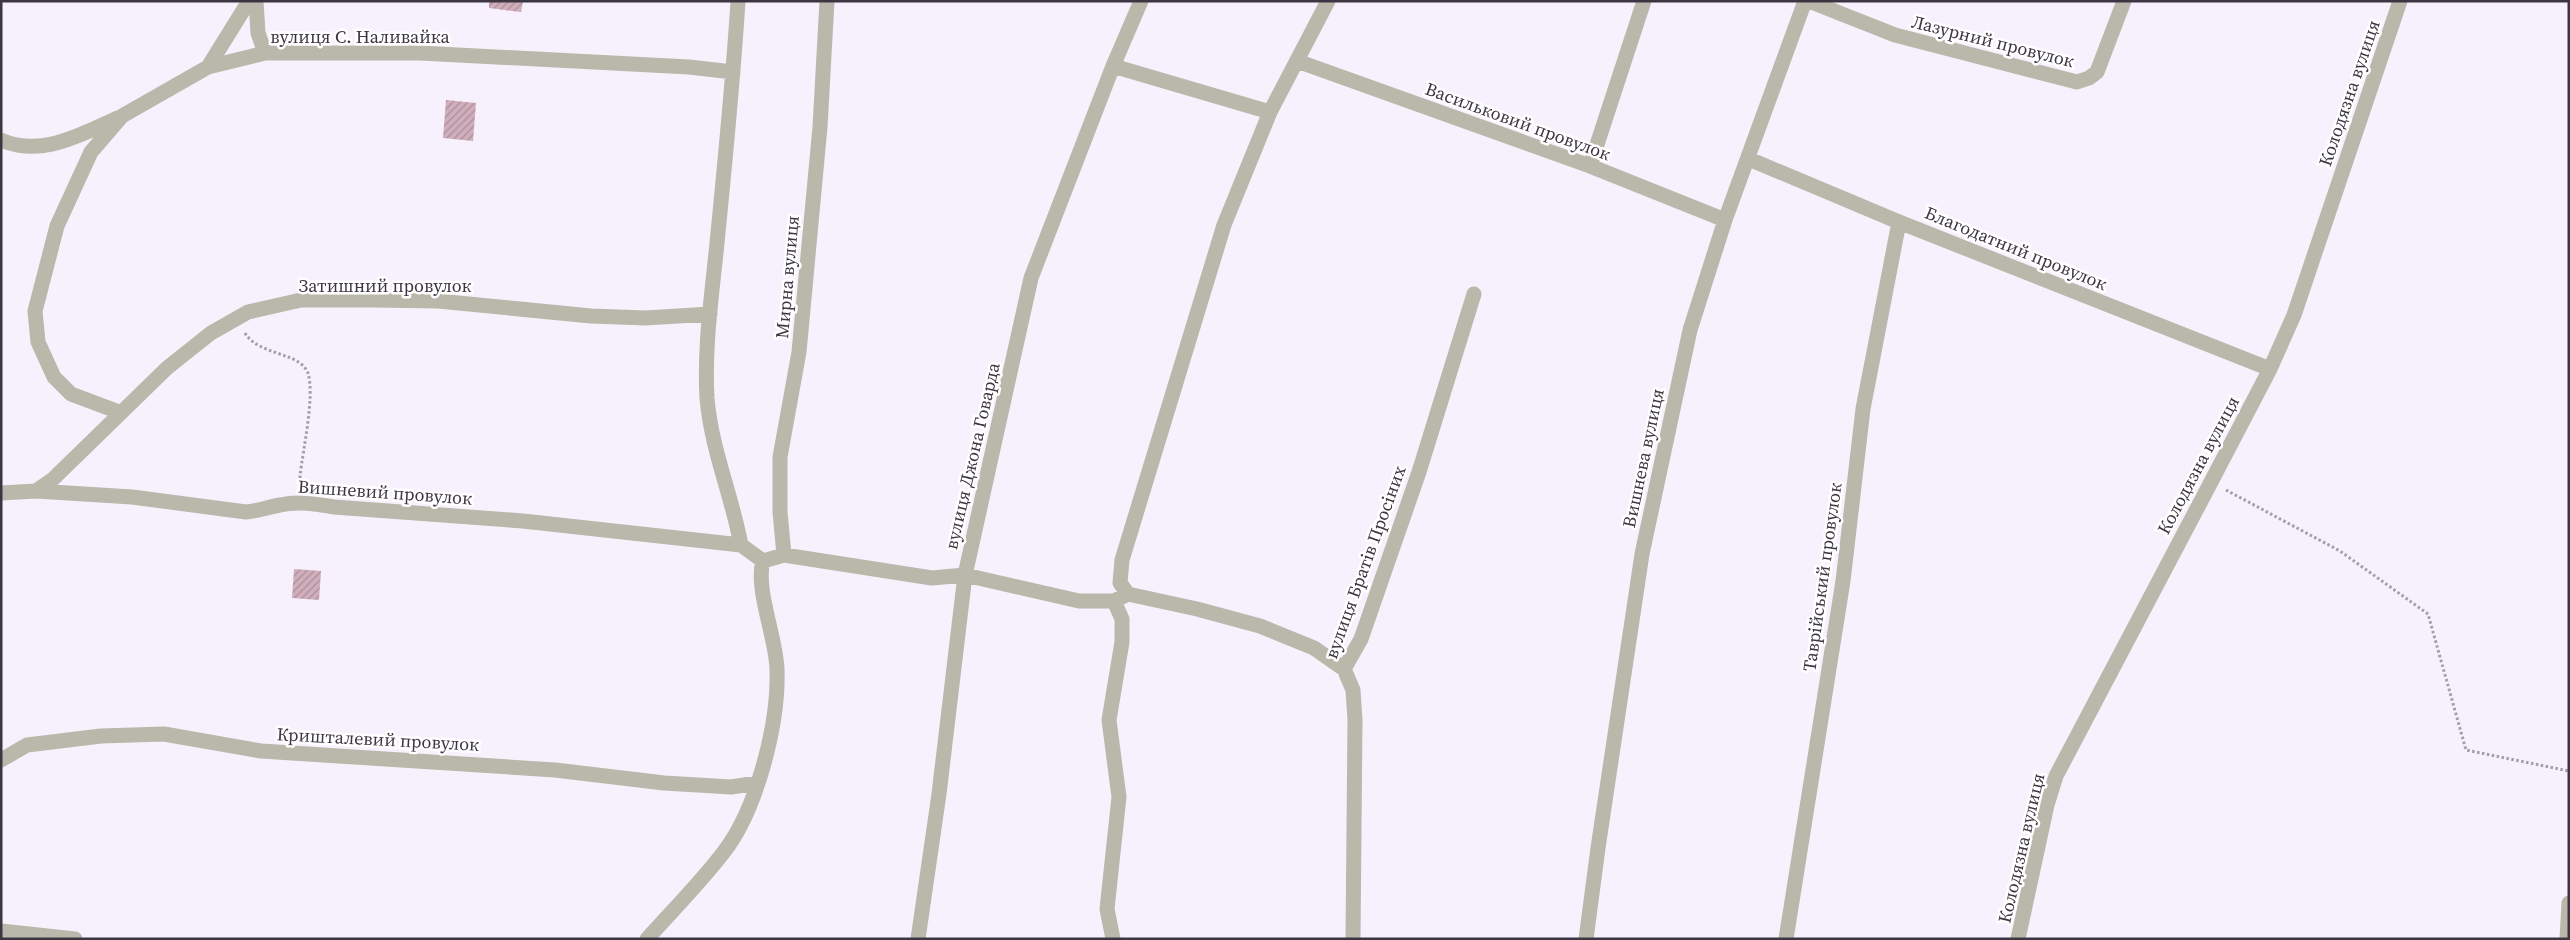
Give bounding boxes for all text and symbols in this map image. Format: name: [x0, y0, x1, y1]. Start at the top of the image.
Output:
street label: Лазурний провулок: [1909, 9, 2077, 73]
street label: Колодязна вулиця: [2312, 17, 2386, 169]
street label: вулиця С. Наливайка: [270, 24, 451, 49]
street label: Васильковий провулок: [1422, 76, 1614, 166]
street label: Благодатний провулок: [1921, 200, 2111, 296]
street label: Мирна вулиця: [769, 215, 805, 339]
street label: Затишний провулок: [298, 273, 472, 298]
street label: вулиця Джона Говарда: [938, 359, 1006, 552]
street label: Вишнева вулиця: [1616, 386, 1670, 530]
street label: Колодязна вулиця: [2151, 392, 2245, 538]
street label: вулиця Братів Просіних: [1318, 462, 1412, 662]
street label: Вишневий провулок: [297, 473, 473, 511]
street label: Таврійський провулок: [1796, 481, 1848, 673]
street label: Кришталевий провулок: [276, 721, 480, 757]
street label: Колодязна вулиця: [1992, 771, 2050, 925]

